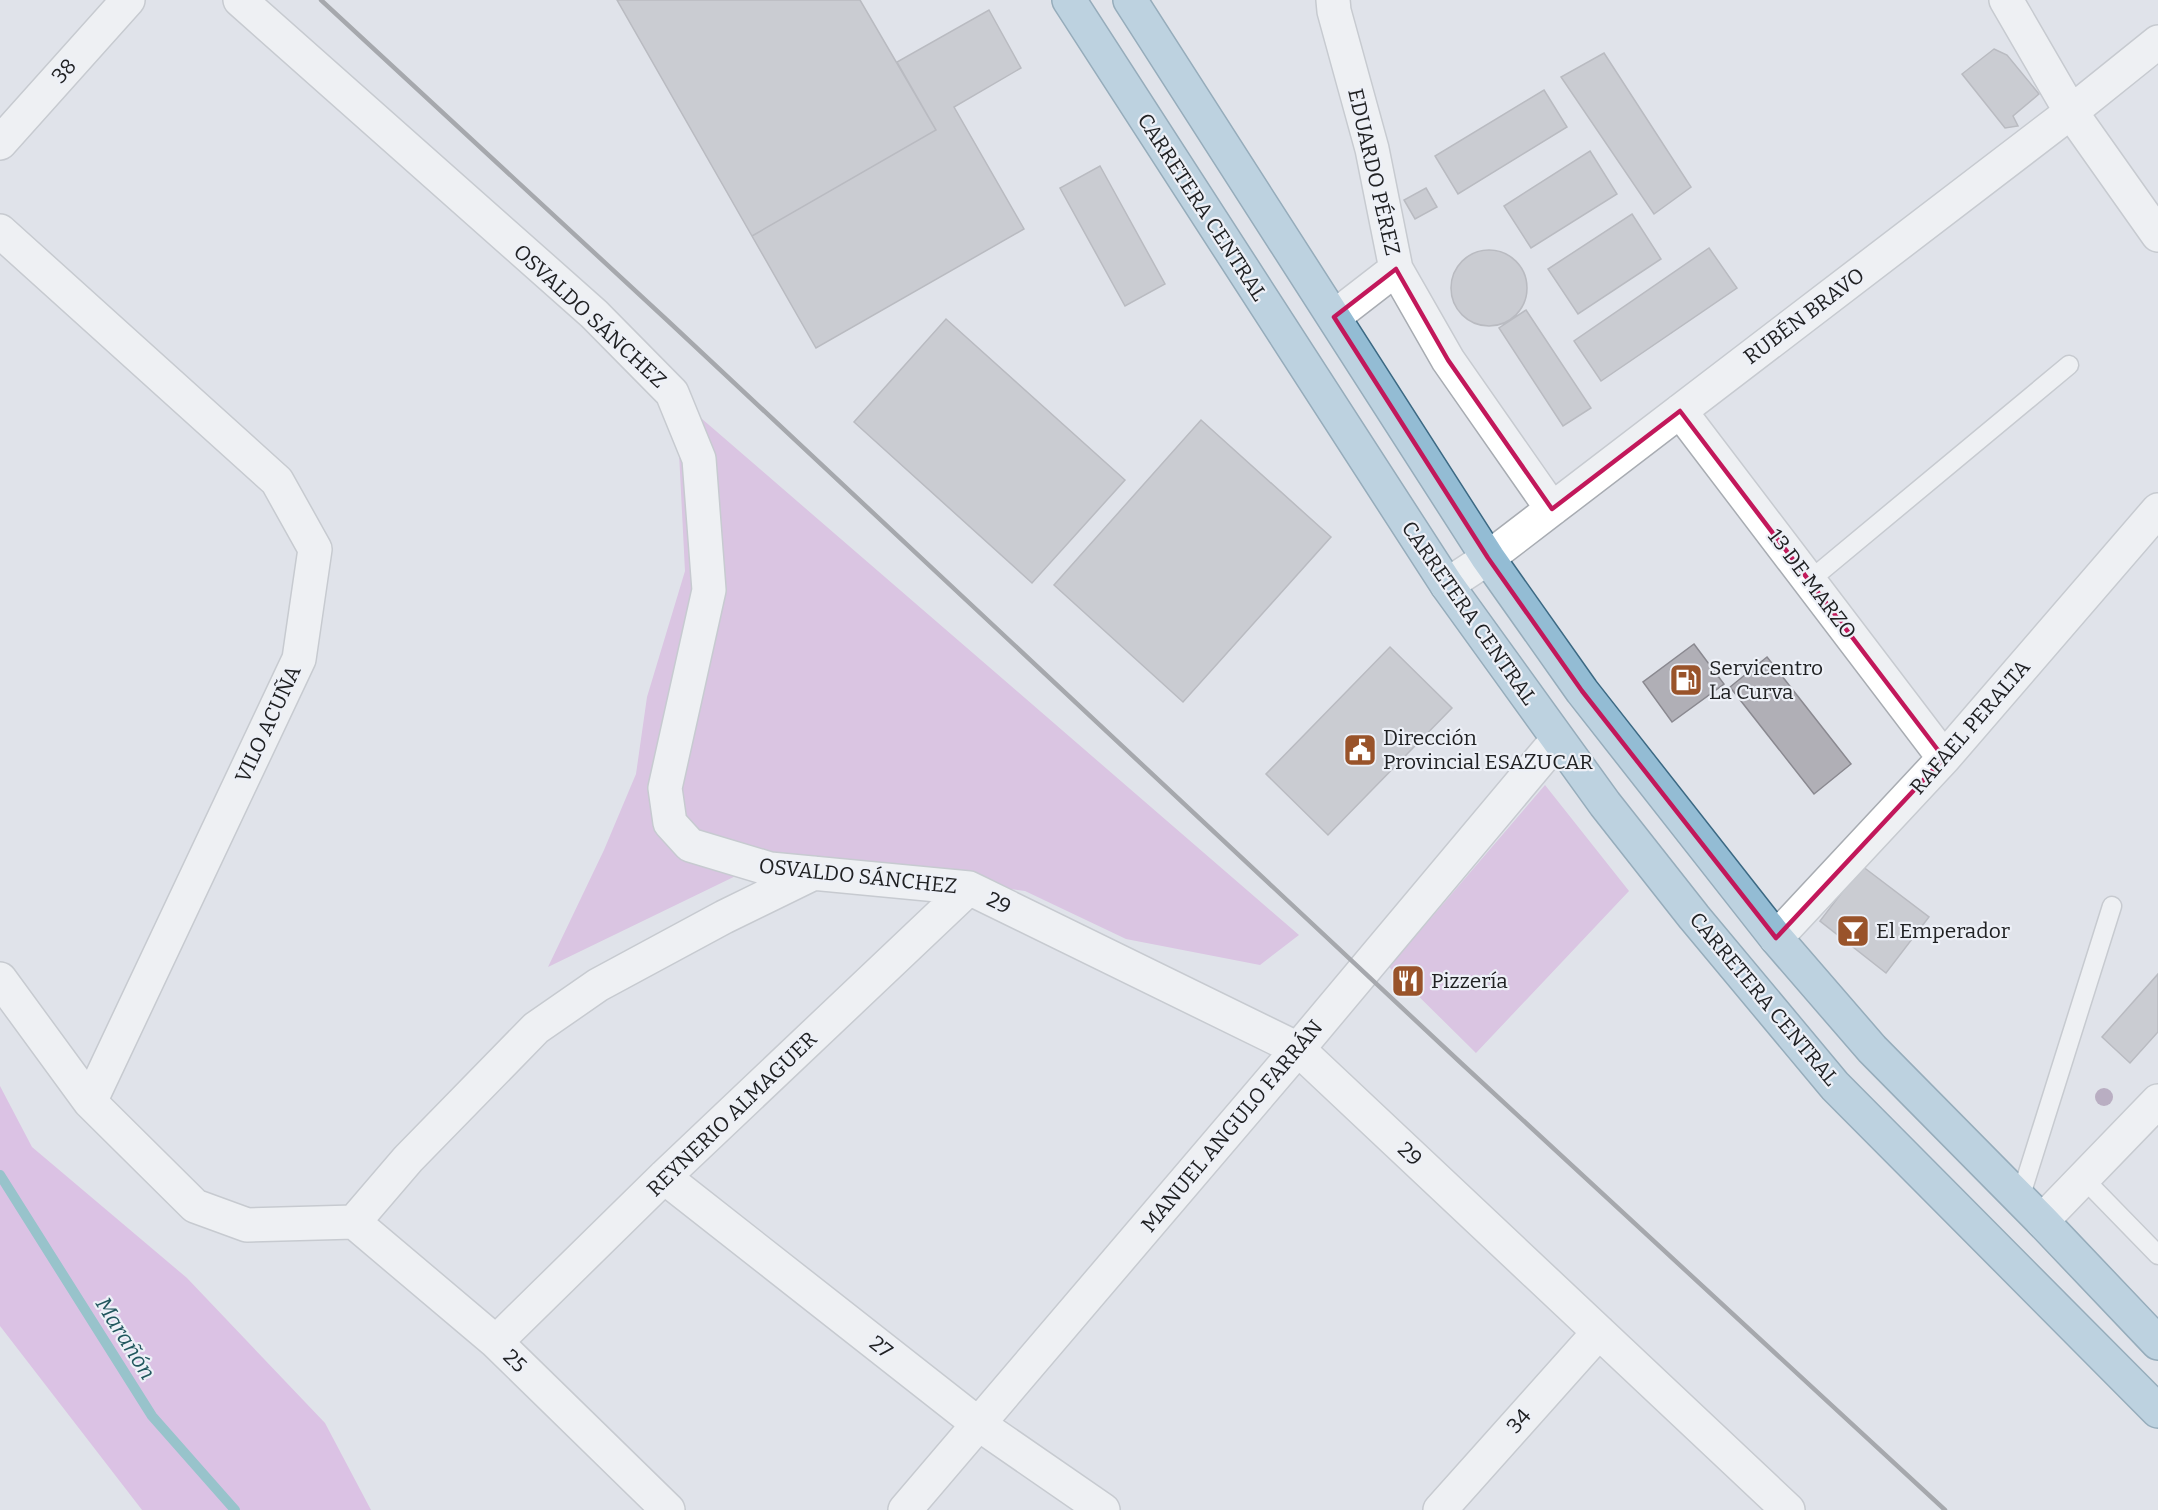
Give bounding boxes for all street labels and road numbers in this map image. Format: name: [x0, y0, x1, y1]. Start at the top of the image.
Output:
street label: 38: [46, 53, 82, 89]
street label: EDUARDO PÉREZ: [1342, 86, 1406, 258]
street label: CARRETERA CENTRAL: [1132, 108, 1273, 306]
street label: OSVALDO SÁNCHEZ: [508, 239, 672, 393]
street label: RUBÉN BRAVO: [1738, 262, 1870, 370]
street label: CARRETERA CENTRAL: [1396, 516, 1542, 710]
street label: 13 DE MARZO: [1762, 524, 1862, 644]
street label: RAFAEL PERALTA: [1904, 654, 2036, 800]
street label: VILO ACUÑA: [230, 661, 307, 787]
street label: OSVALDO SÁNCHEZ: [757, 853, 959, 899]
street label: 29: [983, 886, 1015, 920]
street label: CARRETERA CENTRAL: [1684, 907, 1844, 1091]
street label: MANUEL ANGULO FARRÁN: [1136, 1015, 1328, 1237]
street label: REYNERIO ALMAGUER: [642, 1026, 823, 1202]
street label: 29: [1392, 1136, 1428, 1172]
street label: 27: [864, 1330, 898, 1364]
street label: 25: [498, 1344, 532, 1378]
street label: 34: [1501, 1403, 1537, 1439]

